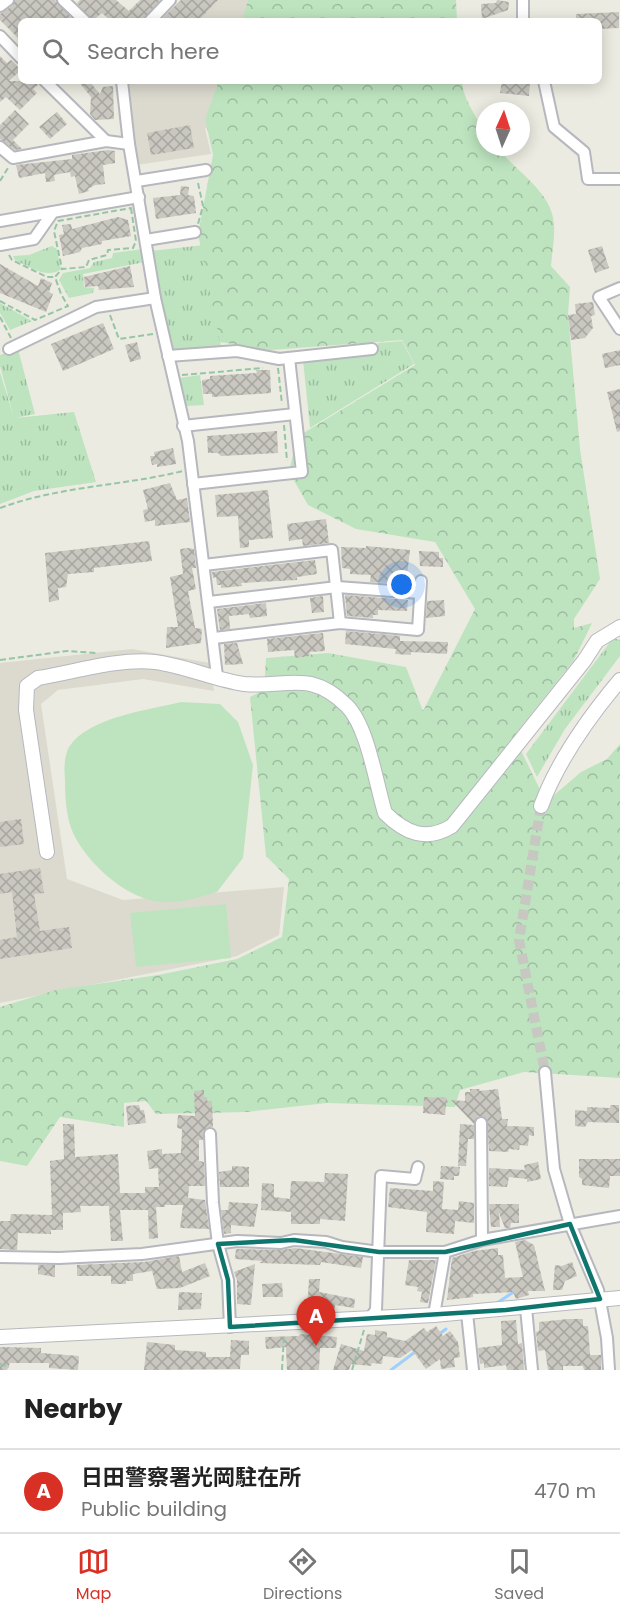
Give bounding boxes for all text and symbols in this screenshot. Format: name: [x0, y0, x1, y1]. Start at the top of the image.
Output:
search box: [18, 18, 602, 84]
icon: search: [39, 35, 72, 68]
text: Search here: [87, 36, 220, 67]
north arrow: [476, 102, 530, 156]
your location: [387, 570, 416, 599]
pin: A: [296, 1296, 336, 1346]
text: Nearby: [24, 1391, 122, 1427]
text: 日田警察署光岡駐在所: [81, 1462, 301, 1493]
text: A: [36, 1477, 51, 1505]
text: 470 m: [534, 1477, 596, 1505]
text: Public building: [81, 1495, 227, 1523]
tab: Map: [76, 1545, 111, 1606]
tab: Directions: [263, 1545, 342, 1606]
tab: Saved: [494, 1545, 544, 1606]

